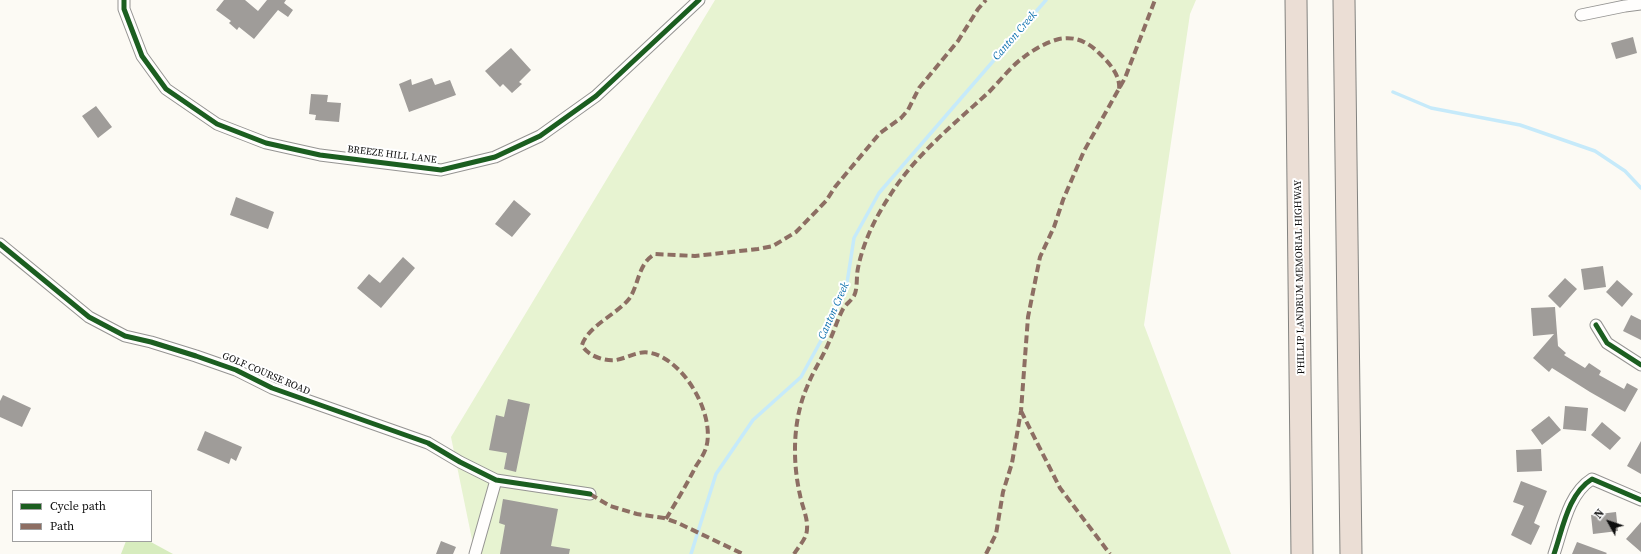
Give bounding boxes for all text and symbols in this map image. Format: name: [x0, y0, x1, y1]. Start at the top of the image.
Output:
water label: Canton Creek: [990, 9, 1040, 63]
street label: BREEZE HILL LANE: [347, 144, 437, 166]
street label: PHILLIP LANDRUM MEMORIAL HIGHWAY: [1292, 180, 1308, 374]
water label: Canton Creek: [816, 281, 852, 341]
street label: GOLF COURSE ROAD: [220, 350, 312, 398]
legend: [12, 490, 152, 542]
text: Cycle path: [50, 498, 106, 514]
north arrow: [1589, 502, 1629, 542]
text: N: [1591, 506, 1608, 522]
text: Path: [50, 518, 74, 534]

